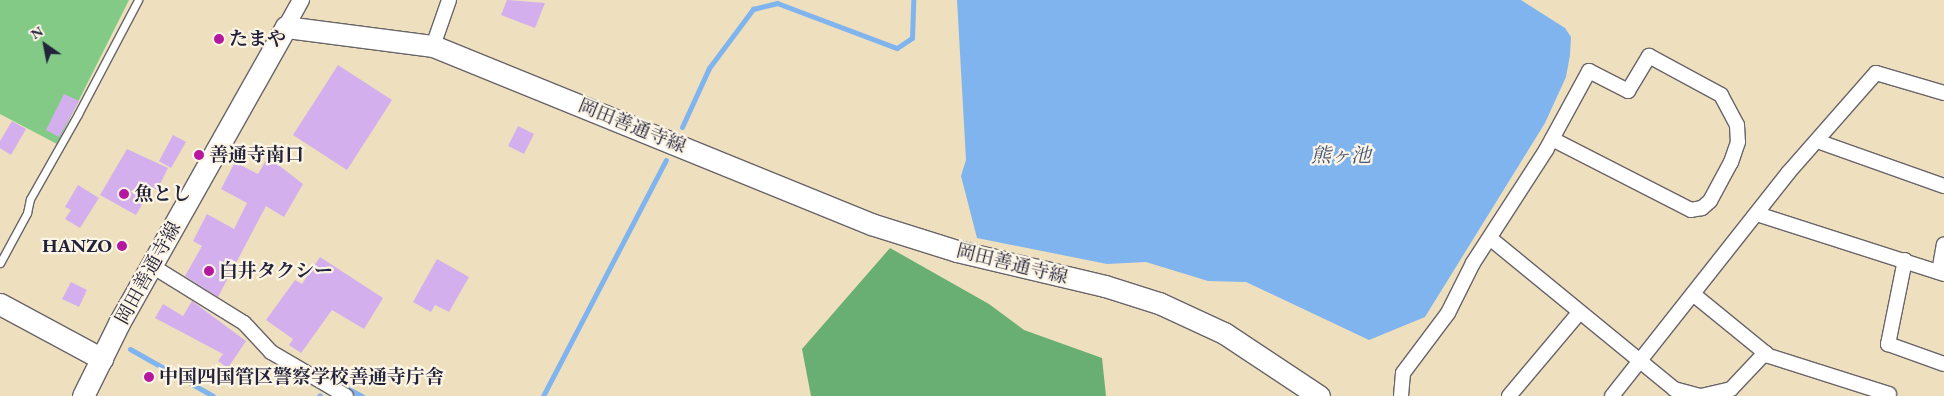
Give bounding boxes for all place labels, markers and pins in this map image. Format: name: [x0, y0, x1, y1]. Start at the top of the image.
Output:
place label: たまや: [229, 28, 286, 50]
marker: たまや: [213, 33, 225, 45]
place label: 善通寺南口: [209, 144, 304, 166]
marker: 善通寺南口: [193, 149, 205, 161]
place label: 魚とし: [134, 183, 191, 205]
marker: 魚とし: [118, 188, 130, 200]
place label: HANZO: [42, 235, 112, 257]
marker: HANZO: [116, 240, 128, 252]
place label: 白井タクシー: [219, 260, 333, 282]
marker: 白井タクシー: [203, 265, 215, 277]
place label: 中国四国管区警察学校善通寺庁舎: [159, 366, 444, 388]
marker: 中国四国管区警察学校善通寺庁舎: [143, 371, 155, 383]

